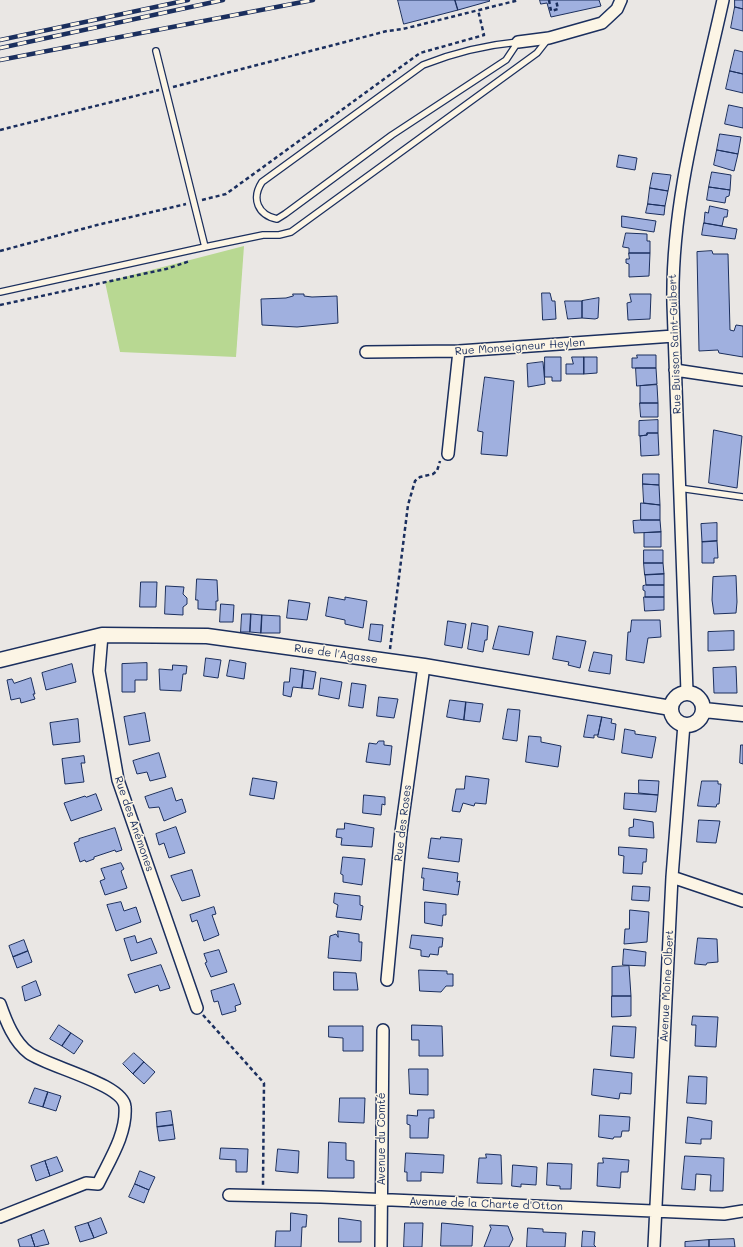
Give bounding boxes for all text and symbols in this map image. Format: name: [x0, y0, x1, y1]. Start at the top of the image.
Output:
street label: Rue Buisson Saint-Guibert: [666, 274, 684, 414]
street label: Rue Monseigneur Heylen: [454, 336, 586, 358]
street label: Rue de l'Agasse: [293, 642, 379, 666]
street label: Rue des Anémones: [111, 775, 157, 873]
street label: Rue des Roses: [392, 784, 414, 862]
street label: Avenue Moine Olbert: [657, 930, 677, 1042]
street label: Avenue du Comté: [375, 1093, 389, 1185]
street label: Avenue de la Charte d'Otton: [409, 1195, 563, 1213]

